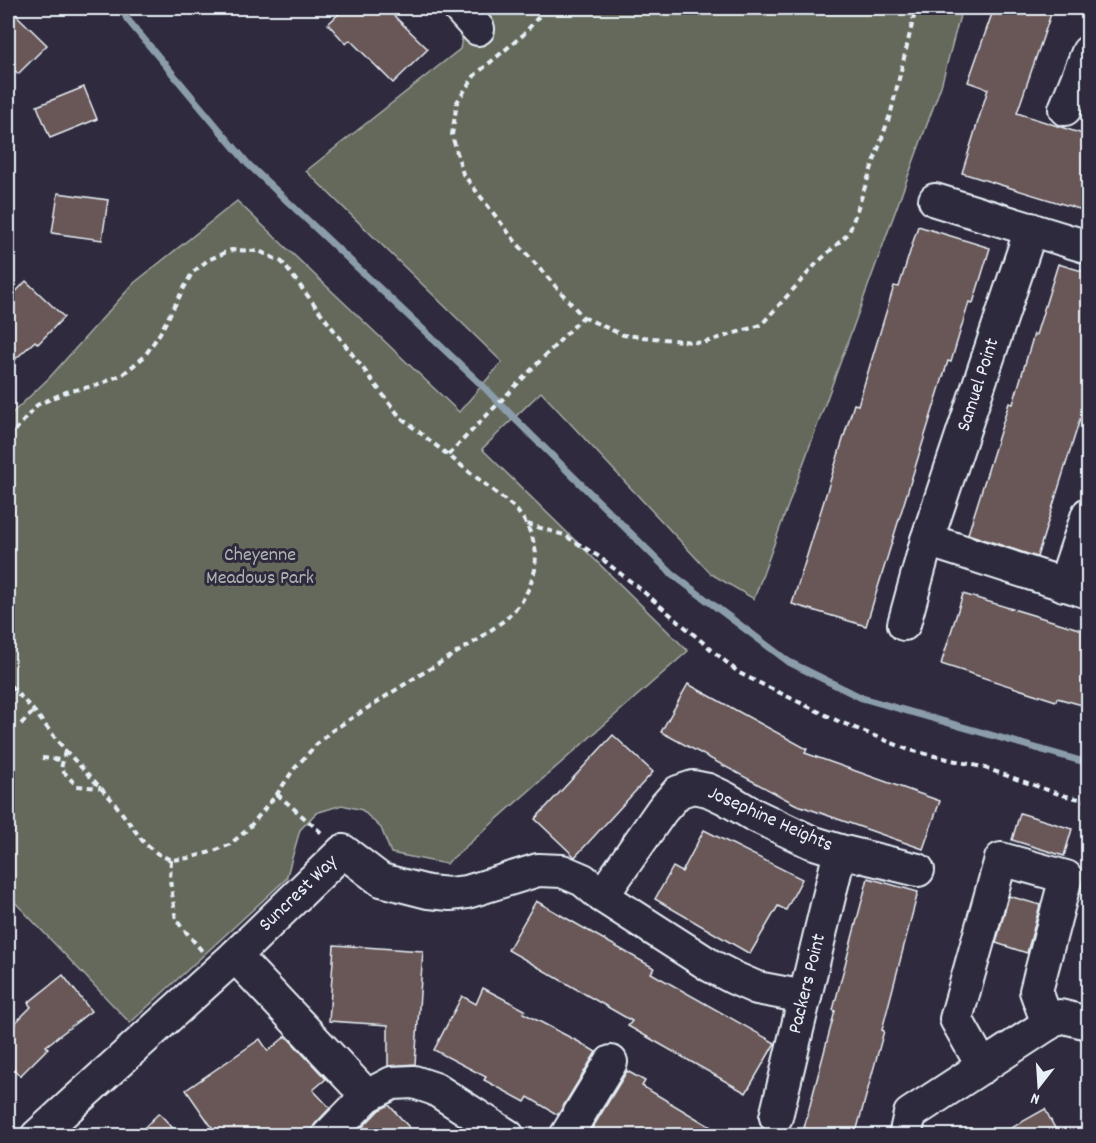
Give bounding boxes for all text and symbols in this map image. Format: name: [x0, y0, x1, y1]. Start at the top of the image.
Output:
street label: Samuel Point: [951, 335, 1007, 435]
park label: Cheyenne Meadows Park: [206, 542, 314, 593]
street label: Josephine Heights: [703, 780, 837, 860]
street label: Suncrest Way: [253, 848, 345, 939]
street label: Packers Point: [782, 931, 834, 1037]
north arrow: [1009, 1056, 1069, 1116]
text: N: [1028, 1086, 1042, 1110]

